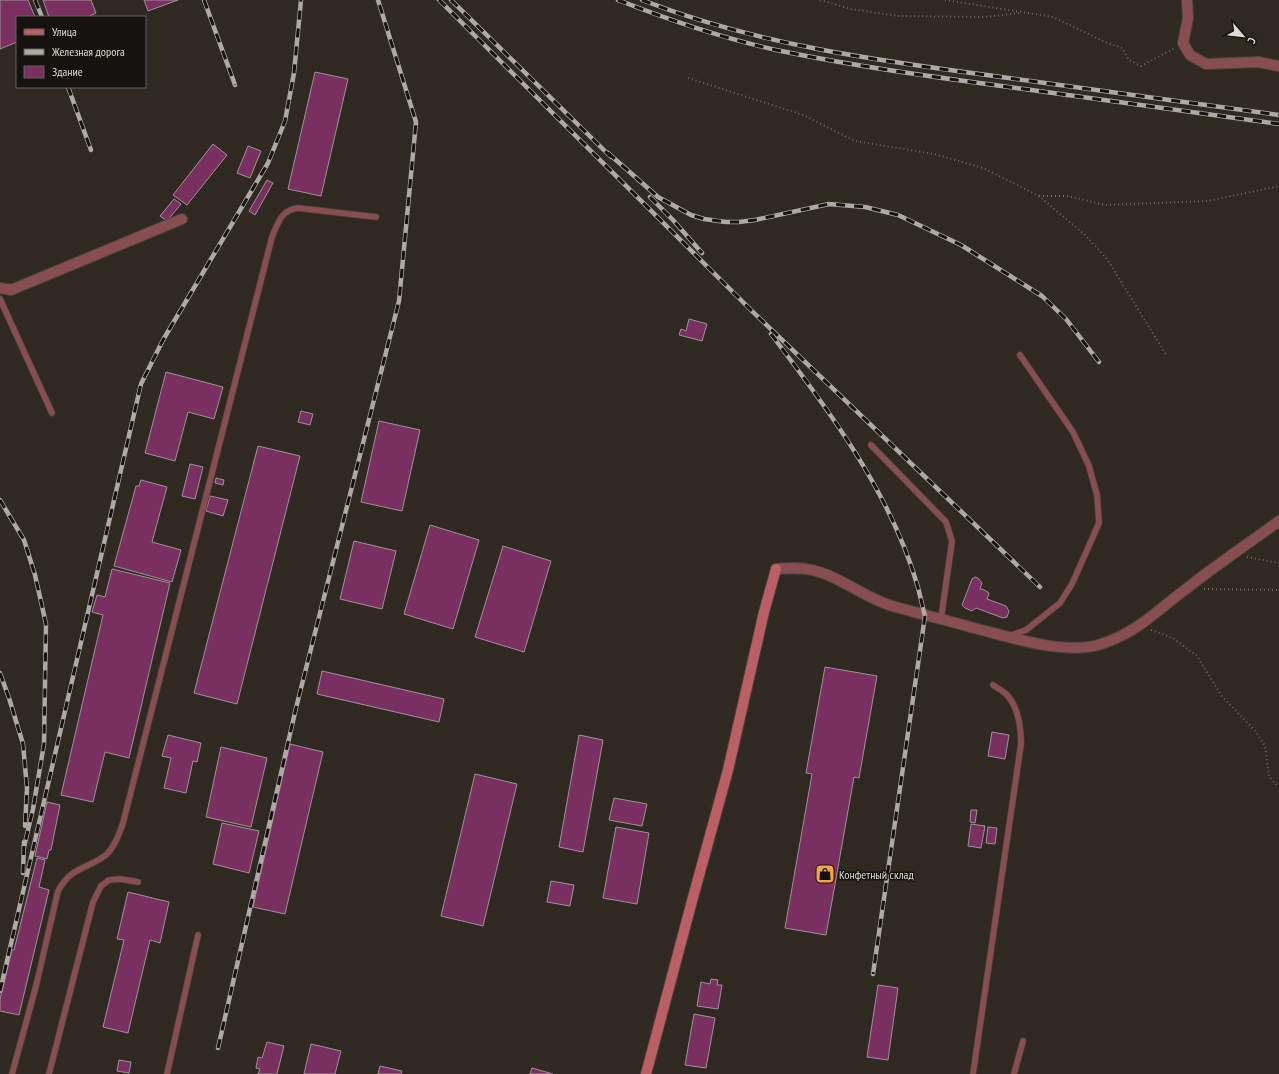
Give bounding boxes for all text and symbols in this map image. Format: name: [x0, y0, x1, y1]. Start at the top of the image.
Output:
legend: [16, 16, 146, 88]
north arrow: [1223, 16, 1263, 56]
text: Улица: [52, 24, 77, 39]
text: С: [1244, 35, 1259, 46]
text: Железная дорога: [51, 44, 125, 59]
text: Здание: [52, 64, 83, 79]
shop icon: Конфетный склад: [814, 863, 836, 885]
place label: Конфетный склад: [839, 867, 914, 882]

